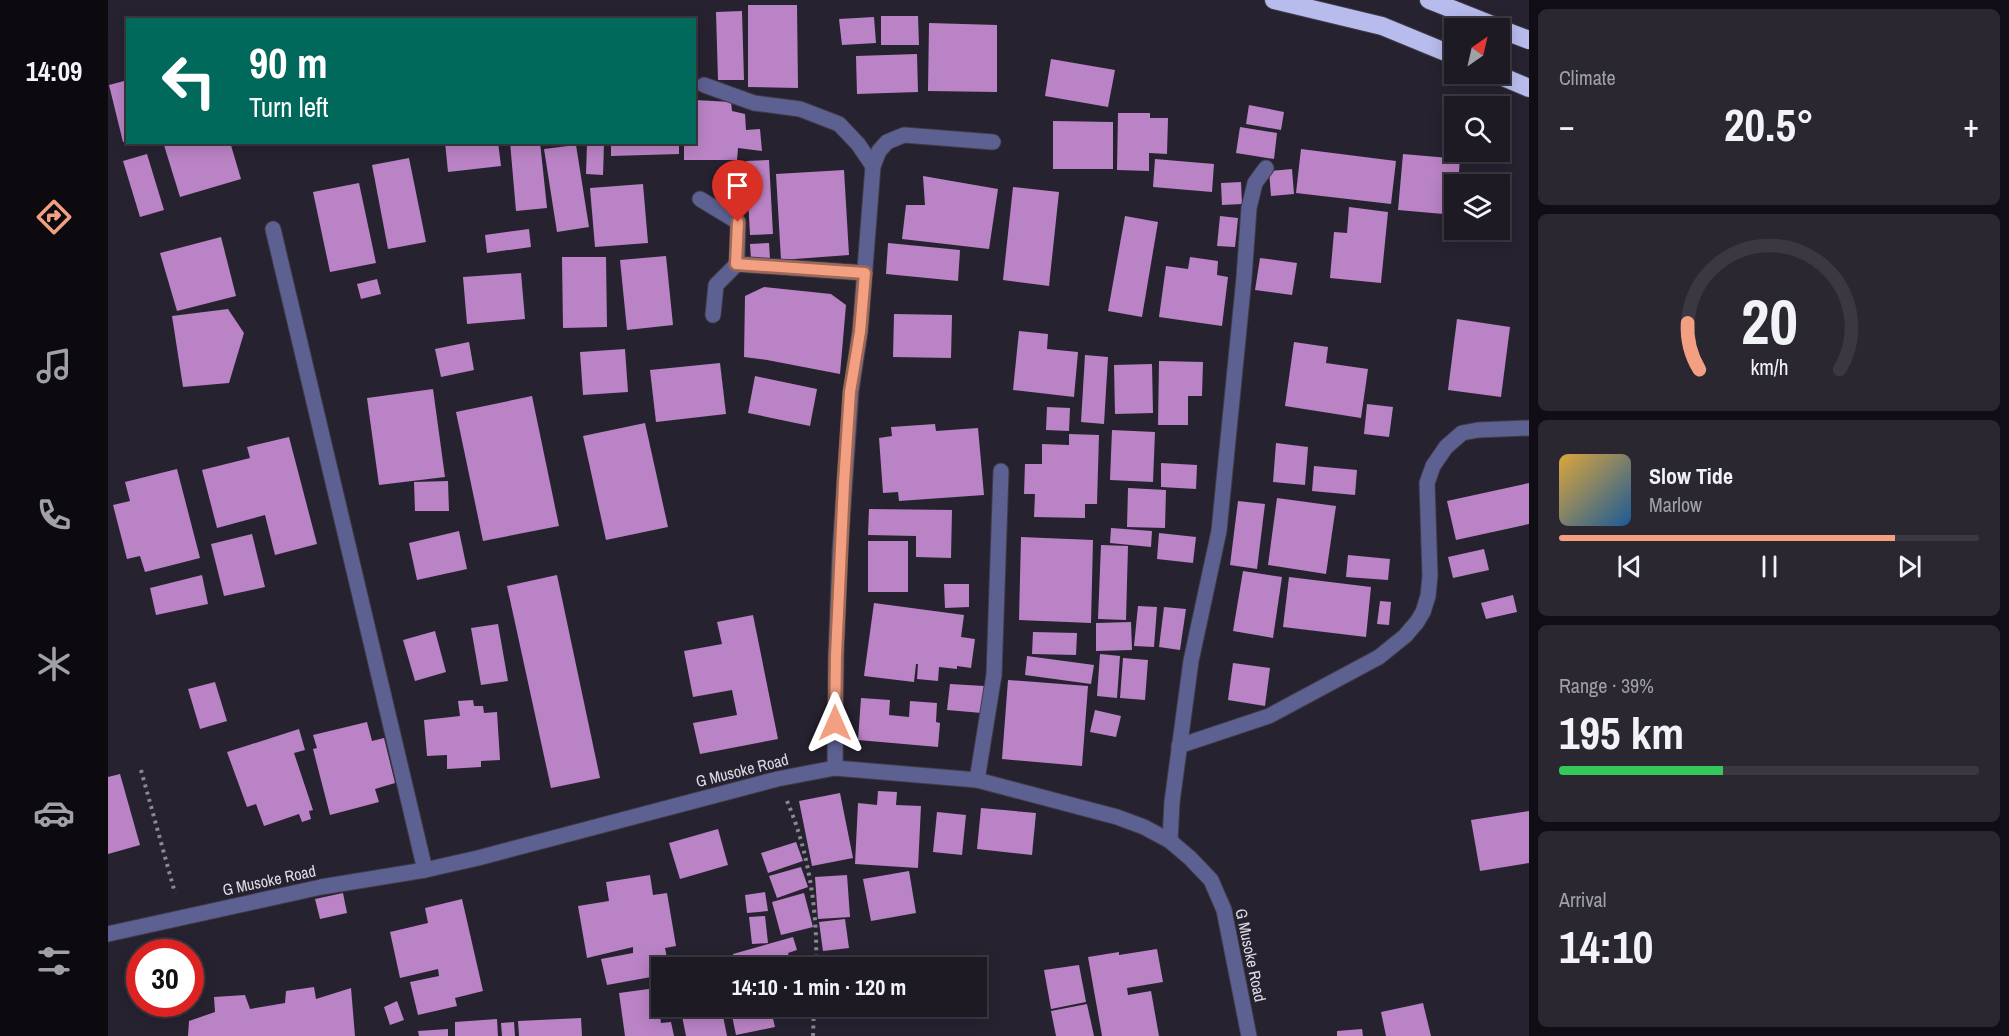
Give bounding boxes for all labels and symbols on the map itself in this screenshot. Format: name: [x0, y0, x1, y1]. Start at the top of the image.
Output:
north arrow: [1444, 18, 1510, 84]
pin: [712, 160, 763, 222]
position arrow: [803, 691, 867, 755]
street label: G Musoke Road: [693, 748, 791, 792]
street label: G Musoke Road: [220, 859, 318, 901]
street label: G Musoke Road: [1230, 906, 1272, 1004]
speed limit sign: 30: [126, 939, 204, 1017]

